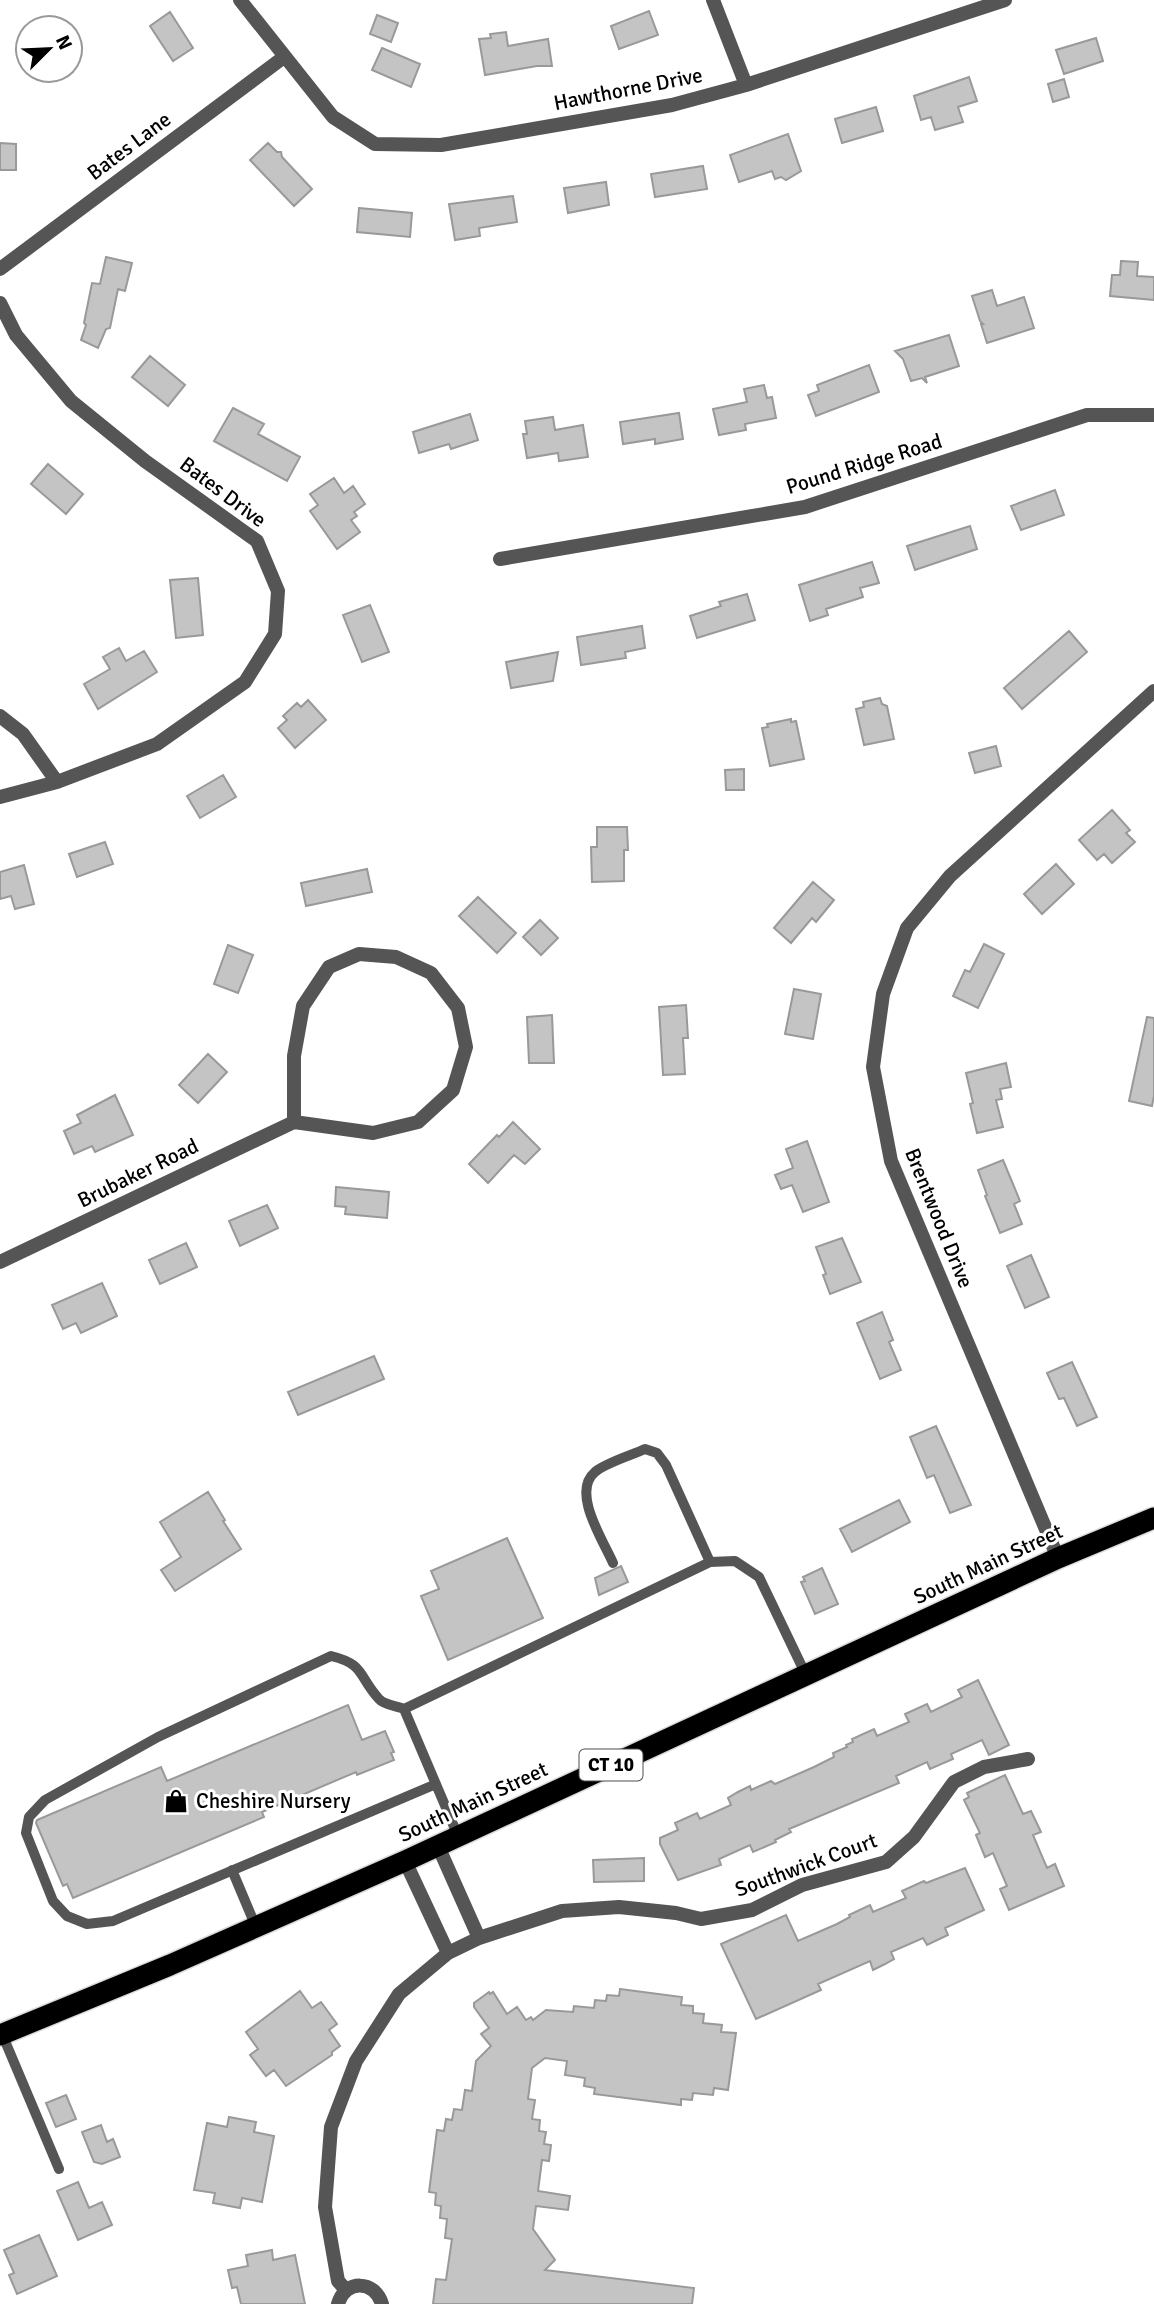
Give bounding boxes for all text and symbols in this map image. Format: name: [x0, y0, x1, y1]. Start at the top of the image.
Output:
north arrow: [14, 14, 84, 84]
text: N: [50, 32, 77, 53]
street label: Hawthorne Drive: [551, 62, 705, 116]
street label: Bates Lane: [82, 106, 176, 186]
street label: Pound Ridge Road: [783, 428, 945, 500]
street label: Bates Drive: [175, 451, 271, 533]
street label: Brubaker Road: [73, 1133, 203, 1213]
street label: Brentwood Drive: [899, 1144, 979, 1292]
street label: South Main Street: [909, 1518, 1067, 1610]
road number: CT 10: [580, 1750, 642, 1780]
street label: South Main Street: [394, 1756, 552, 1848]
shop icon: Cheshire Nursery: [162, 1787, 190, 1815]
place label: Cheshire Nursery: [196, 1788, 351, 1814]
street label: Southwick Court: [731, 1827, 881, 1903]

